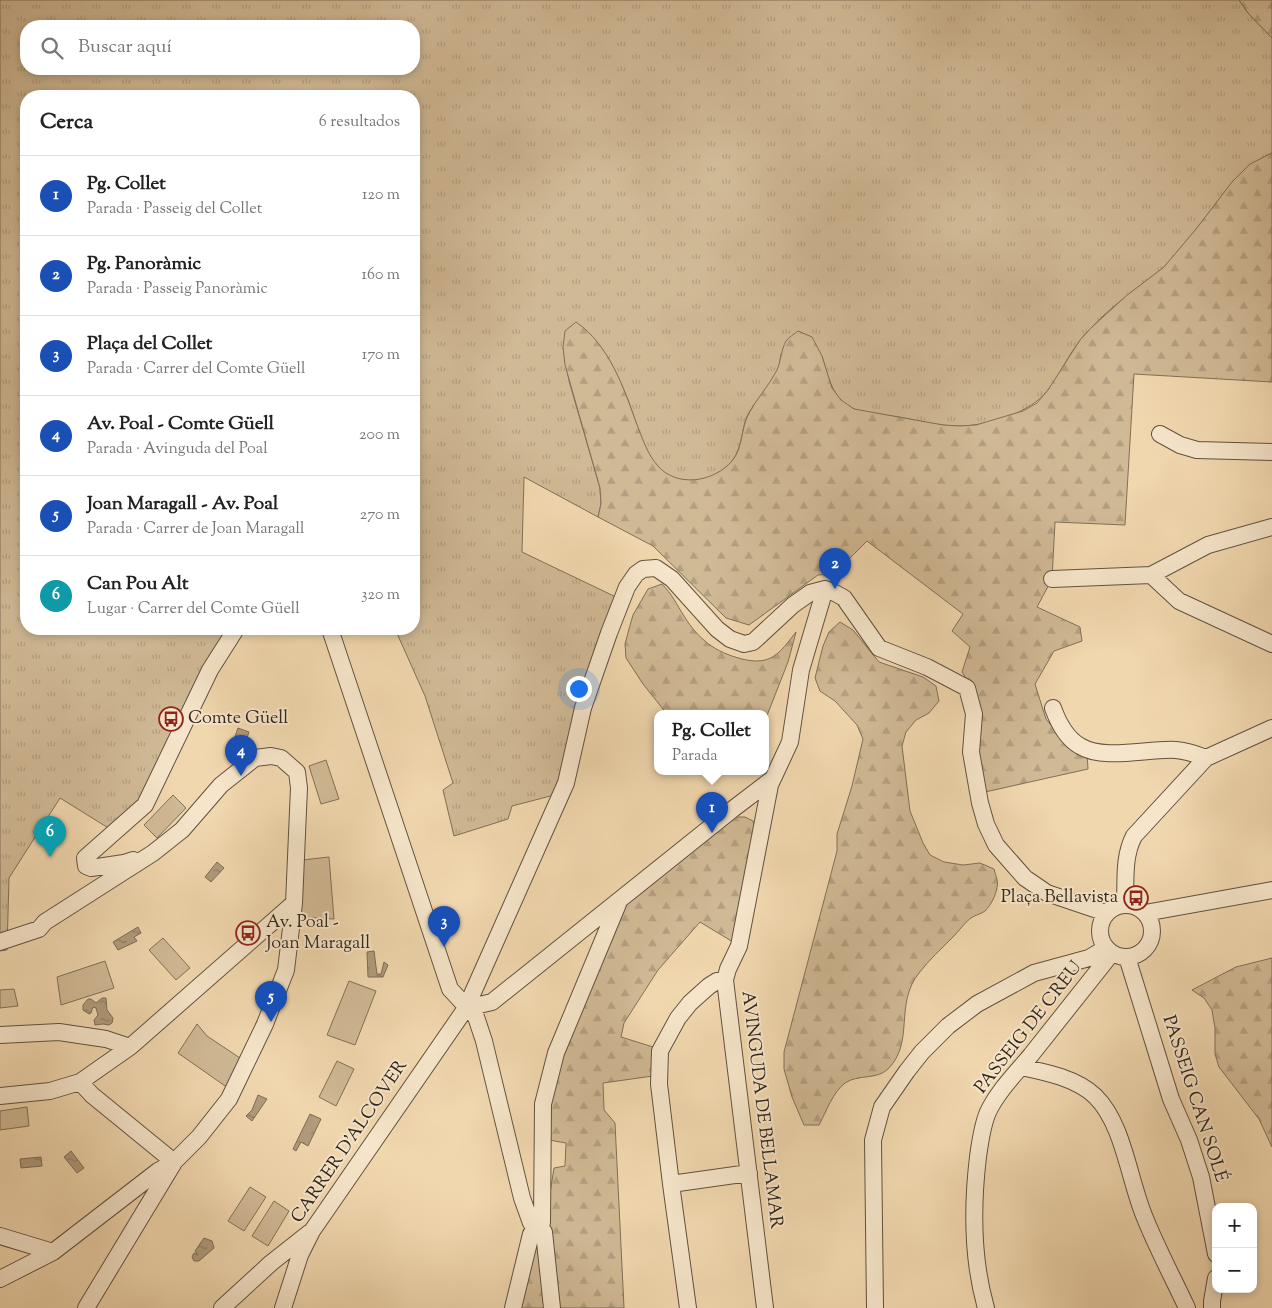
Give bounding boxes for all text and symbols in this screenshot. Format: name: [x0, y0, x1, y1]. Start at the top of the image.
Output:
search box: [20, 20, 420, 75]
icon: search: [38, 34, 66, 62]
text: Buscar aquí: [78, 34, 172, 61]
text: Cerca: [40, 108, 93, 138]
text: 6 resultados: [319, 111, 400, 134]
text: Pg. Collet: [87, 171, 166, 198]
text: 1: [53, 184, 59, 207]
text: 120 m: [362, 184, 400, 207]
text: Parada · Passeig del Collet: [87, 198, 262, 221]
text: Pg. Panoràmic: [87, 251, 201, 278]
text: 2: [52, 264, 60, 287]
text: 160 m: [362, 264, 400, 287]
text: Parada · Passeig Panoràmic: [87, 278, 268, 301]
text: Plaça del Collet: [87, 331, 212, 358]
text: 3: [53, 344, 59, 367]
text: 170 m: [362, 344, 400, 367]
text: Parada · Carrer del Comte Güell: [87, 358, 305, 381]
text: Av. Poal - Comte Güell: [87, 411, 274, 438]
text: 4: [52, 424, 60, 447]
text: 200 m: [359, 424, 400, 447]
text: Parada · Avinguda del Poal: [87, 438, 268, 461]
text: Joan Maragall - Av. Poal: [87, 491, 278, 518]
text: 5: [53, 504, 59, 527]
text: 270 m: [360, 504, 400, 527]
text: Parada · Carrer de Joan Maragall: [87, 518, 305, 541]
pin: 2: [819, 548, 851, 589]
text: Can Pou Alt: [87, 571, 188, 598]
text: 6: [52, 584, 60, 607]
text: 320 m: [361, 584, 400, 607]
text: Lugar · Carrer del Comte Güell: [87, 598, 300, 621]
your location: [566, 676, 592, 702]
bus stop icon: Comte Güell: [158, 706, 184, 732]
place label: Comte Güell: [188, 706, 288, 732]
popup: [654, 710, 769, 775]
text: Pg. Collet: [672, 718, 751, 745]
pin: 4: [225, 735, 257, 776]
text: Parada: [672, 745, 718, 768]
pin: 1: [696, 792, 728, 833]
pin: 6: [34, 816, 66, 857]
place label: Plaça Bellavista: [1001, 885, 1118, 911]
bus stop icon: Plaça Bellavista: [1123, 885, 1149, 911]
pin: 3: [428, 906, 460, 947]
place label: Av. Poal - Joan Maragall: [265, 910, 370, 957]
bus stop icon: Av. Poal - Joan Maragall: [235, 920, 261, 946]
street label: PASSEIG DE CREU: [969, 956, 1089, 1100]
pin: 5: [255, 981, 287, 1022]
street label: AVINGUDA DE BELLAMAR: [733, 989, 789, 1231]
street label: PASSEIG CAN SOLÉ: [1155, 1012, 1233, 1186]
street label: CARRER D'ALCOVER: [286, 1055, 415, 1229]
map controls: [1212, 1203, 1257, 1293]
button: +: [1212, 1203, 1257, 1248]
button: −: [1212, 1248, 1257, 1293]

